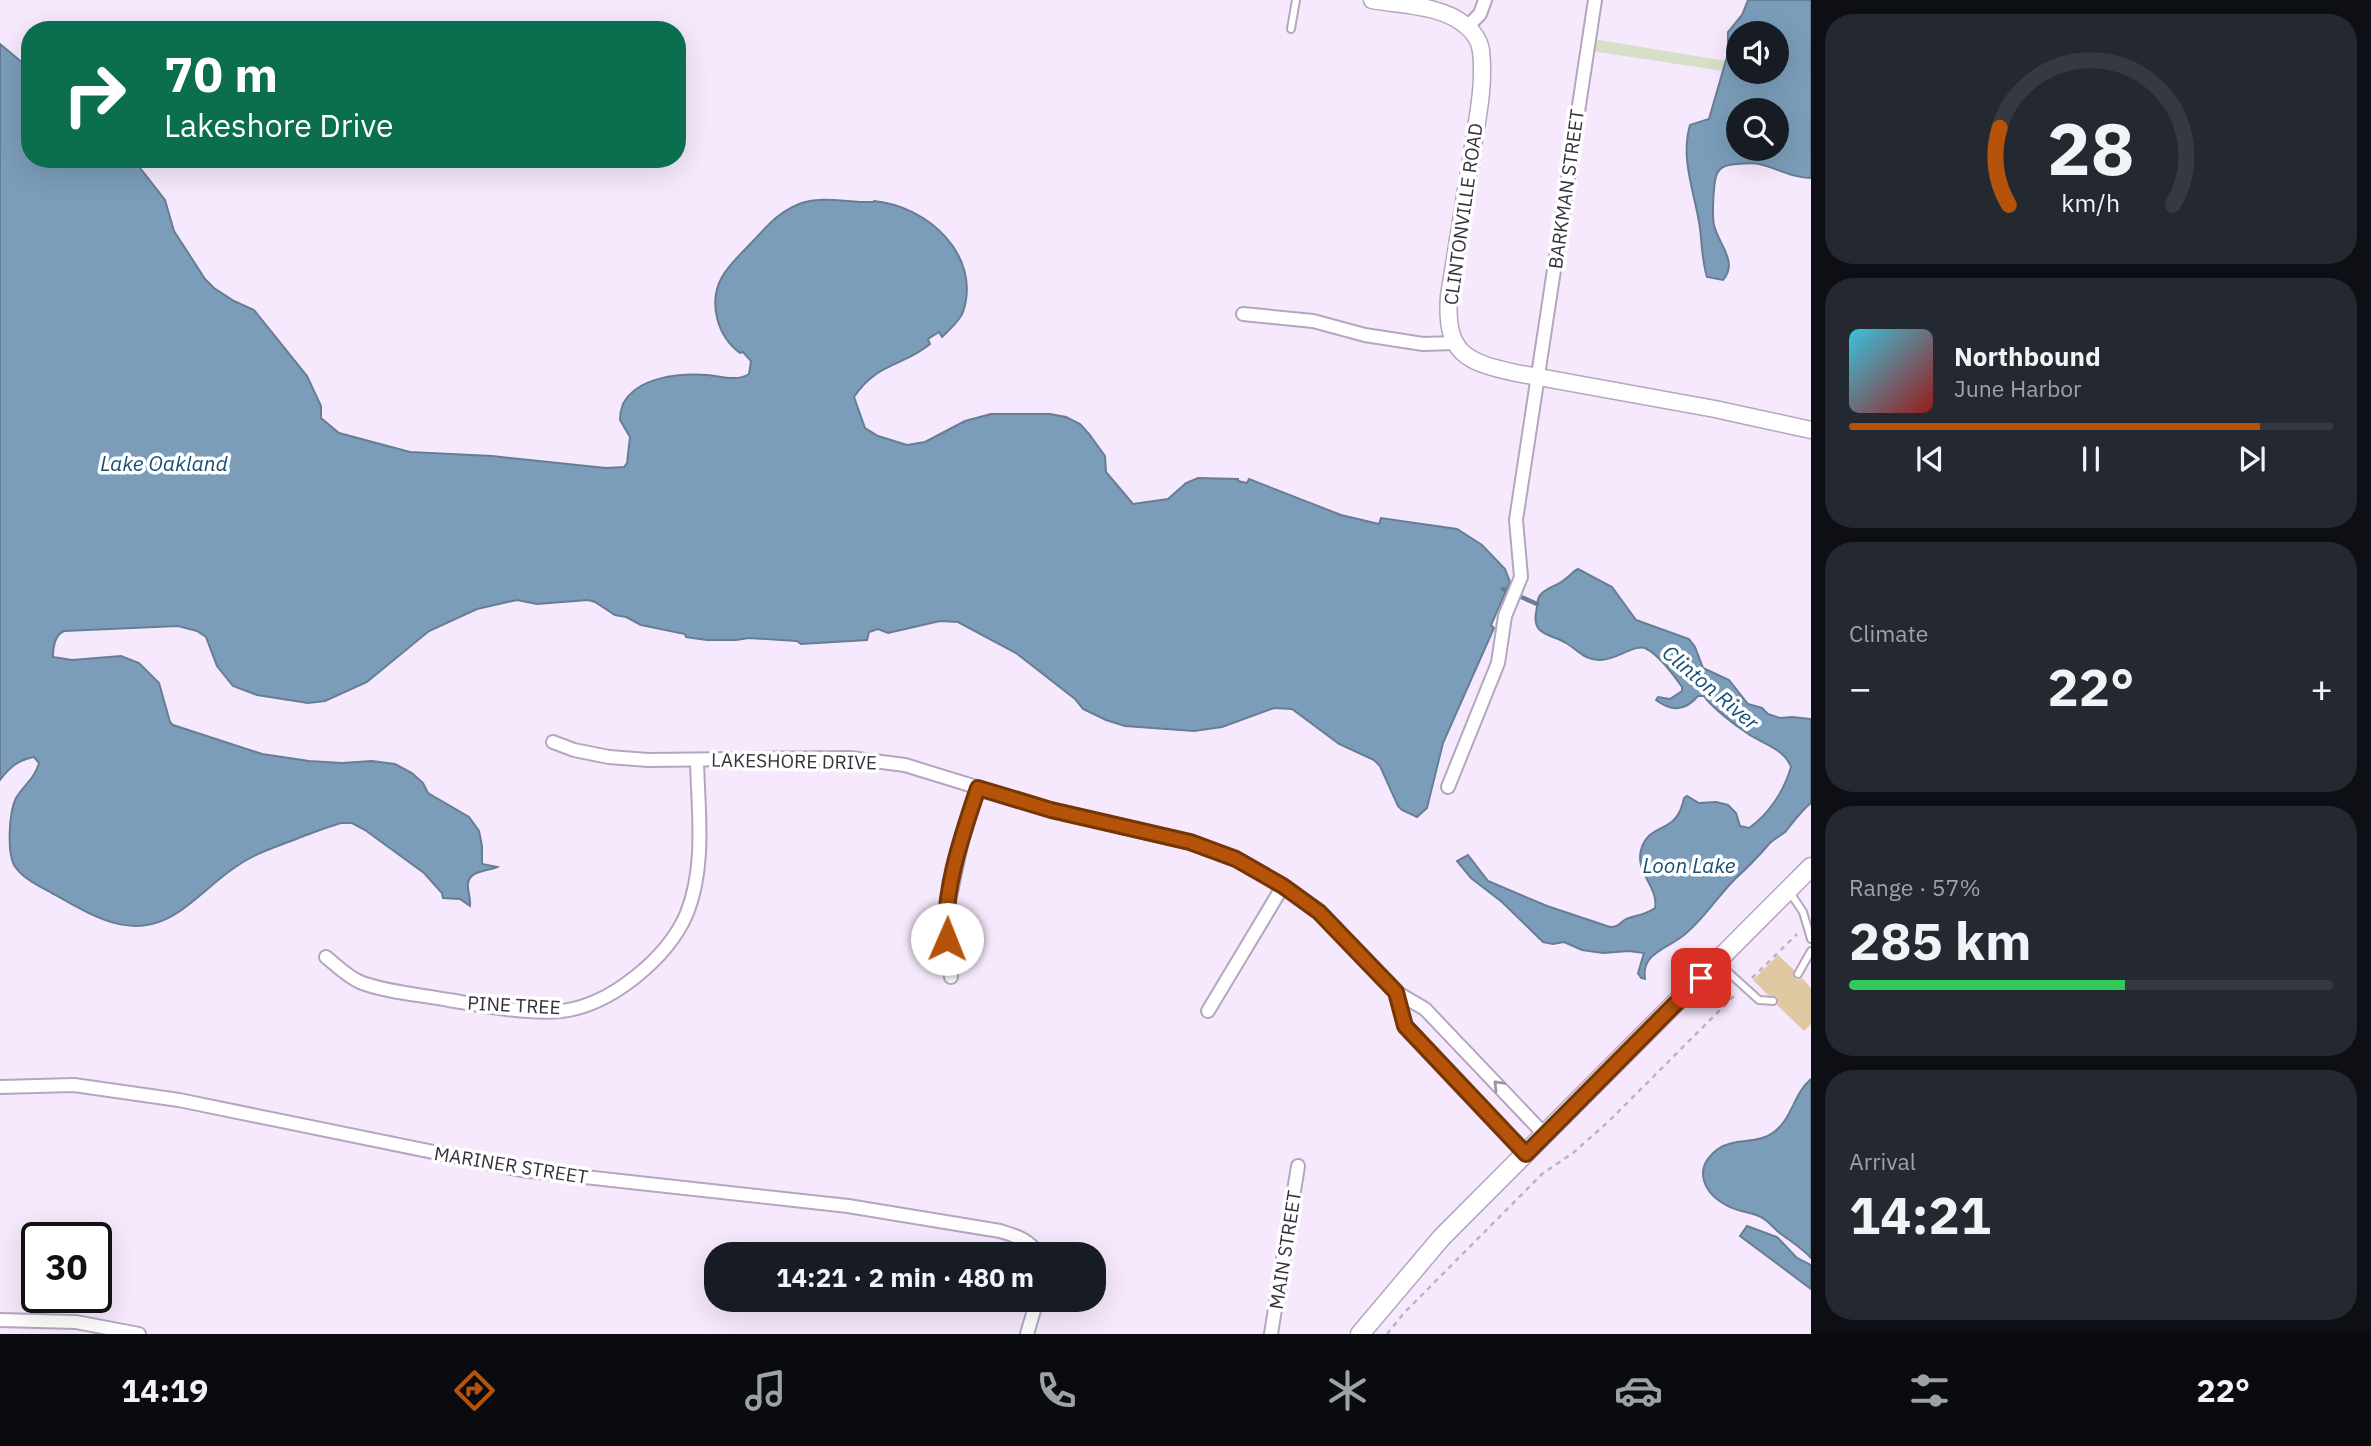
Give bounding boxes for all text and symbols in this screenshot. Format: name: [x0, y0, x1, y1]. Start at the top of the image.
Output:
map controls: [1726, 21, 1789, 161]
button: sound: [1726, 21, 1789, 84]
text: 70 m: [164, 42, 278, 105]
icon: right: [49, 49, 140, 140]
button: search: [1726, 98, 1789, 161]
text: 28: [2047, 100, 2135, 195]
text: Lakeshore Drive: [164, 104, 394, 146]
street label: BARKMAN STREET: [1543, 107, 1589, 270]
street label: CLINTONVILLE ROAD: [1438, 121, 1488, 307]
text: km/h: [2062, 186, 2120, 219]
text: Northbound: [1954, 339, 2101, 373]
text: June Harbor: [1954, 373, 2082, 403]
icon: previous: [1911, 440, 1949, 478]
icon: pause: [2072, 440, 2110, 478]
icon: next: [2233, 440, 2271, 478]
water label: Lake Oakland: [100, 449, 229, 477]
text: Climate: [1849, 618, 1928, 648]
water label: Clinton River: [1657, 638, 1766, 736]
text: 22°: [2048, 653, 2134, 720]
text: −: [1849, 663, 1872, 712]
text: +: [2310, 663, 2333, 712]
street label: LAKESHORE DRIVE: [711, 748, 877, 774]
water label: Loon Lake: [1642, 851, 1736, 879]
text: Range · 57%: [1849, 872, 1981, 902]
position arrow: [910, 902, 984, 976]
text: 285 km: [1849, 907, 2031, 974]
pin: [1671, 948, 1731, 1008]
icon: arrive: [1682, 959, 1720, 997]
street label: PINE TREE: [467, 991, 561, 1019]
one-way arrow: [1494, 1081, 1506, 1094]
street label: MARINER STREET: [432, 1141, 590, 1189]
text: Arrival: [1849, 1146, 1916, 1176]
text: 14:21: [1849, 1181, 1991, 1248]
street label: MAIN STREET: [1264, 1189, 1306, 1311]
speed limit sign: 30: [21, 1222, 112, 1313]
text: 14:21 · 2 min · 480 m: [776, 1260, 1034, 1294]
icon: directions: [450, 1366, 499, 1415]
icon: music: [741, 1366, 790, 1415]
icon: phone: [1032, 1366, 1081, 1415]
icon: climate: [1323, 1366, 1372, 1415]
icon: car: [1614, 1366, 1663, 1415]
icon: filters: [1905, 1366, 1954, 1415]
text: 14:19: [121, 1369, 208, 1411]
text: 22°: [2196, 1369, 2250, 1411]

